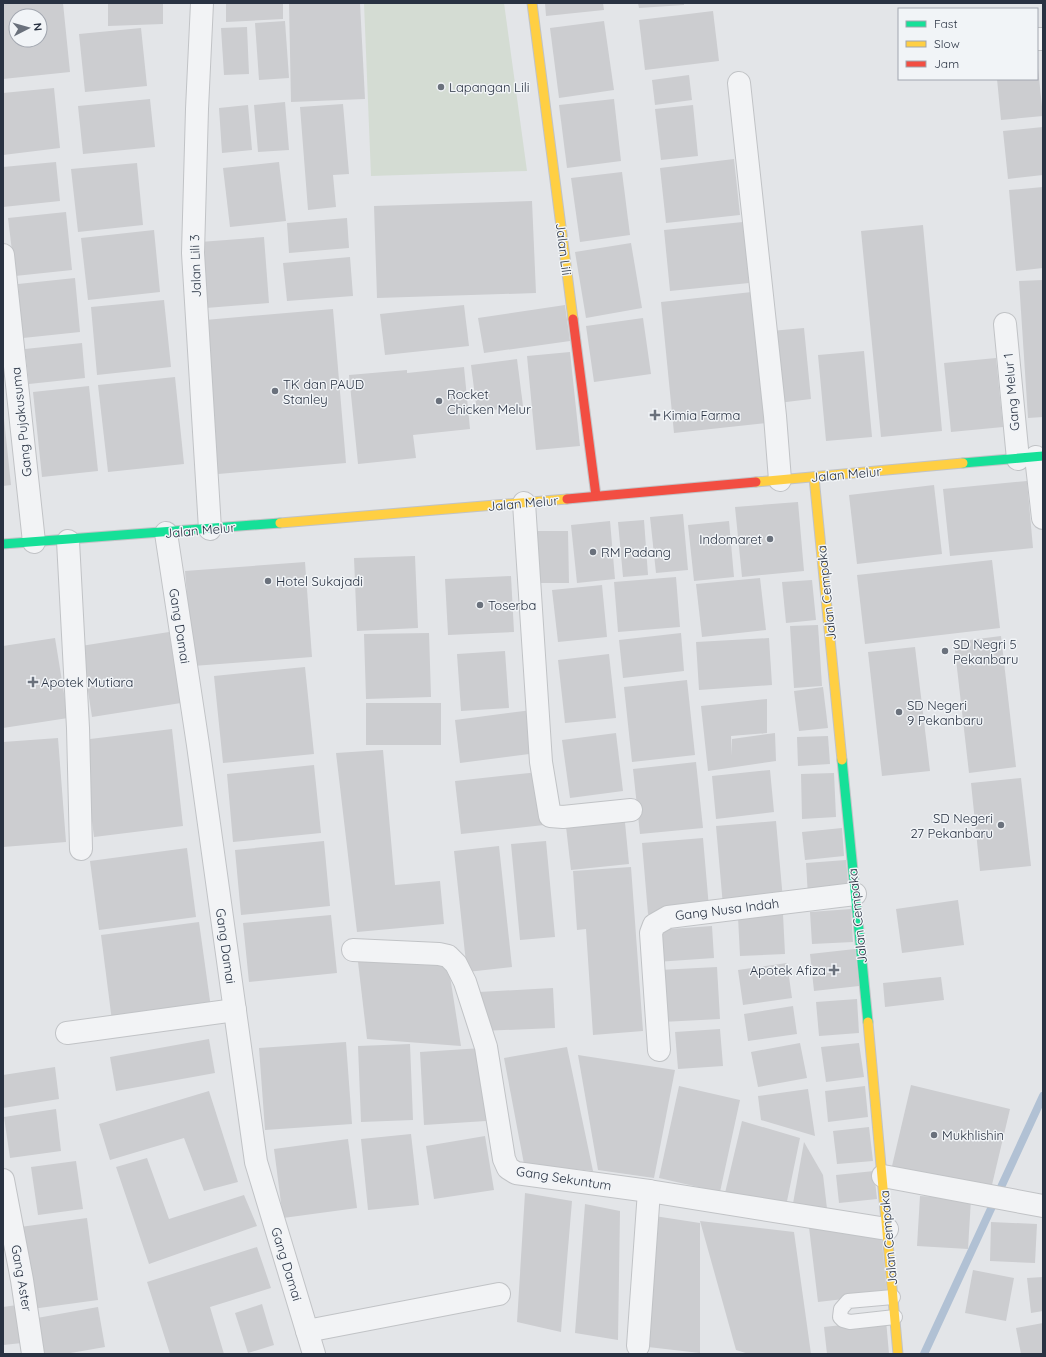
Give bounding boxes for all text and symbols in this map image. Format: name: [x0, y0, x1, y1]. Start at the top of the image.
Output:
north arrow: [8, 8, 48, 48]
legend: [898, 8, 1038, 80]
text: Fast: [934, 16, 958, 31]
text: N: [31, 22, 45, 32]
text: Slow: [934, 36, 960, 51]
text: Jam: [934, 56, 959, 71]
place label: Lapangan Lili: [449, 79, 530, 95]
marker: Lapangan Lili: [436, 82, 446, 92]
street label: Jalan Lili: [553, 222, 575, 276]
street label: Jalan Lili 3: [186, 234, 204, 298]
street label: Gang Melur 1: [1000, 352, 1022, 432]
street label: Gang Pujakusuma: [7, 366, 35, 478]
place label: TK dan PAUD Stanley: [283, 376, 364, 407]
marker: TK dan PAUD Stanley: [270, 386, 280, 396]
place label: Rocket Chicken Melur: [447, 386, 531, 417]
marker: Rocket Chicken Melur: [434, 396, 444, 406]
place label: Kimia Farma: [663, 407, 740, 423]
marker: Kimia Farma: [650, 410, 660, 420]
street label: Jalan Melur: [810, 463, 882, 485]
street label: Jalan Melur: [487, 492, 559, 514]
street label: Jalan Melur: [164, 519, 236, 541]
place label: Indomaret: [699, 531, 762, 547]
marker: Indomaret: [765, 534, 775, 544]
place label: RM Padang: [601, 544, 671, 560]
street label: Jalan Cempaka: [813, 545, 839, 641]
marker: RM Padang: [588, 547, 598, 557]
place label: Hotel Sukajadi: [276, 573, 363, 589]
marker: Hotel Sukajadi: [263, 576, 273, 586]
street label: Gang Damai: [166, 587, 194, 665]
place label: Toserba: [488, 597, 536, 613]
marker: Toserba: [475, 600, 485, 610]
place label: SD Negri 5 Pekanbaru: [953, 636, 1018, 667]
marker: SD Negri 5 Pekanbaru: [940, 646, 950, 656]
place label: Apotek Mutiara: [41, 674, 133, 690]
marker: Apotek Mutiara: [28, 677, 38, 687]
place label: SD Negeri 9 Pekanbaru: [907, 697, 983, 728]
marker: SD Negeri 9 Pekanbaru: [894, 707, 904, 717]
place label: SD Negeri 27 Pekanbaru: [910, 810, 993, 841]
marker: SD Negeri 27 Pekanbaru: [996, 820, 1006, 830]
street label: Jalan Cempaka: [844, 868, 870, 964]
street label: Gang Nusa Indah: [674, 895, 780, 923]
street label: Gang Damai: [213, 907, 239, 985]
place label: Apotek Afiza: [750, 962, 826, 978]
marker: Apotek Afiza: [829, 965, 839, 975]
place label: Mukhlishin: [942, 1127, 1004, 1143]
marker: Mukhlishin: [929, 1130, 939, 1140]
street label: Gang Sekuntum: [515, 1163, 613, 1193]
street label: Jalan Cempaka: [876, 1190, 900, 1286]
street label: Gang Damai: [268, 1225, 306, 1303]
street label: Gang Aster: [8, 1243, 36, 1313]

